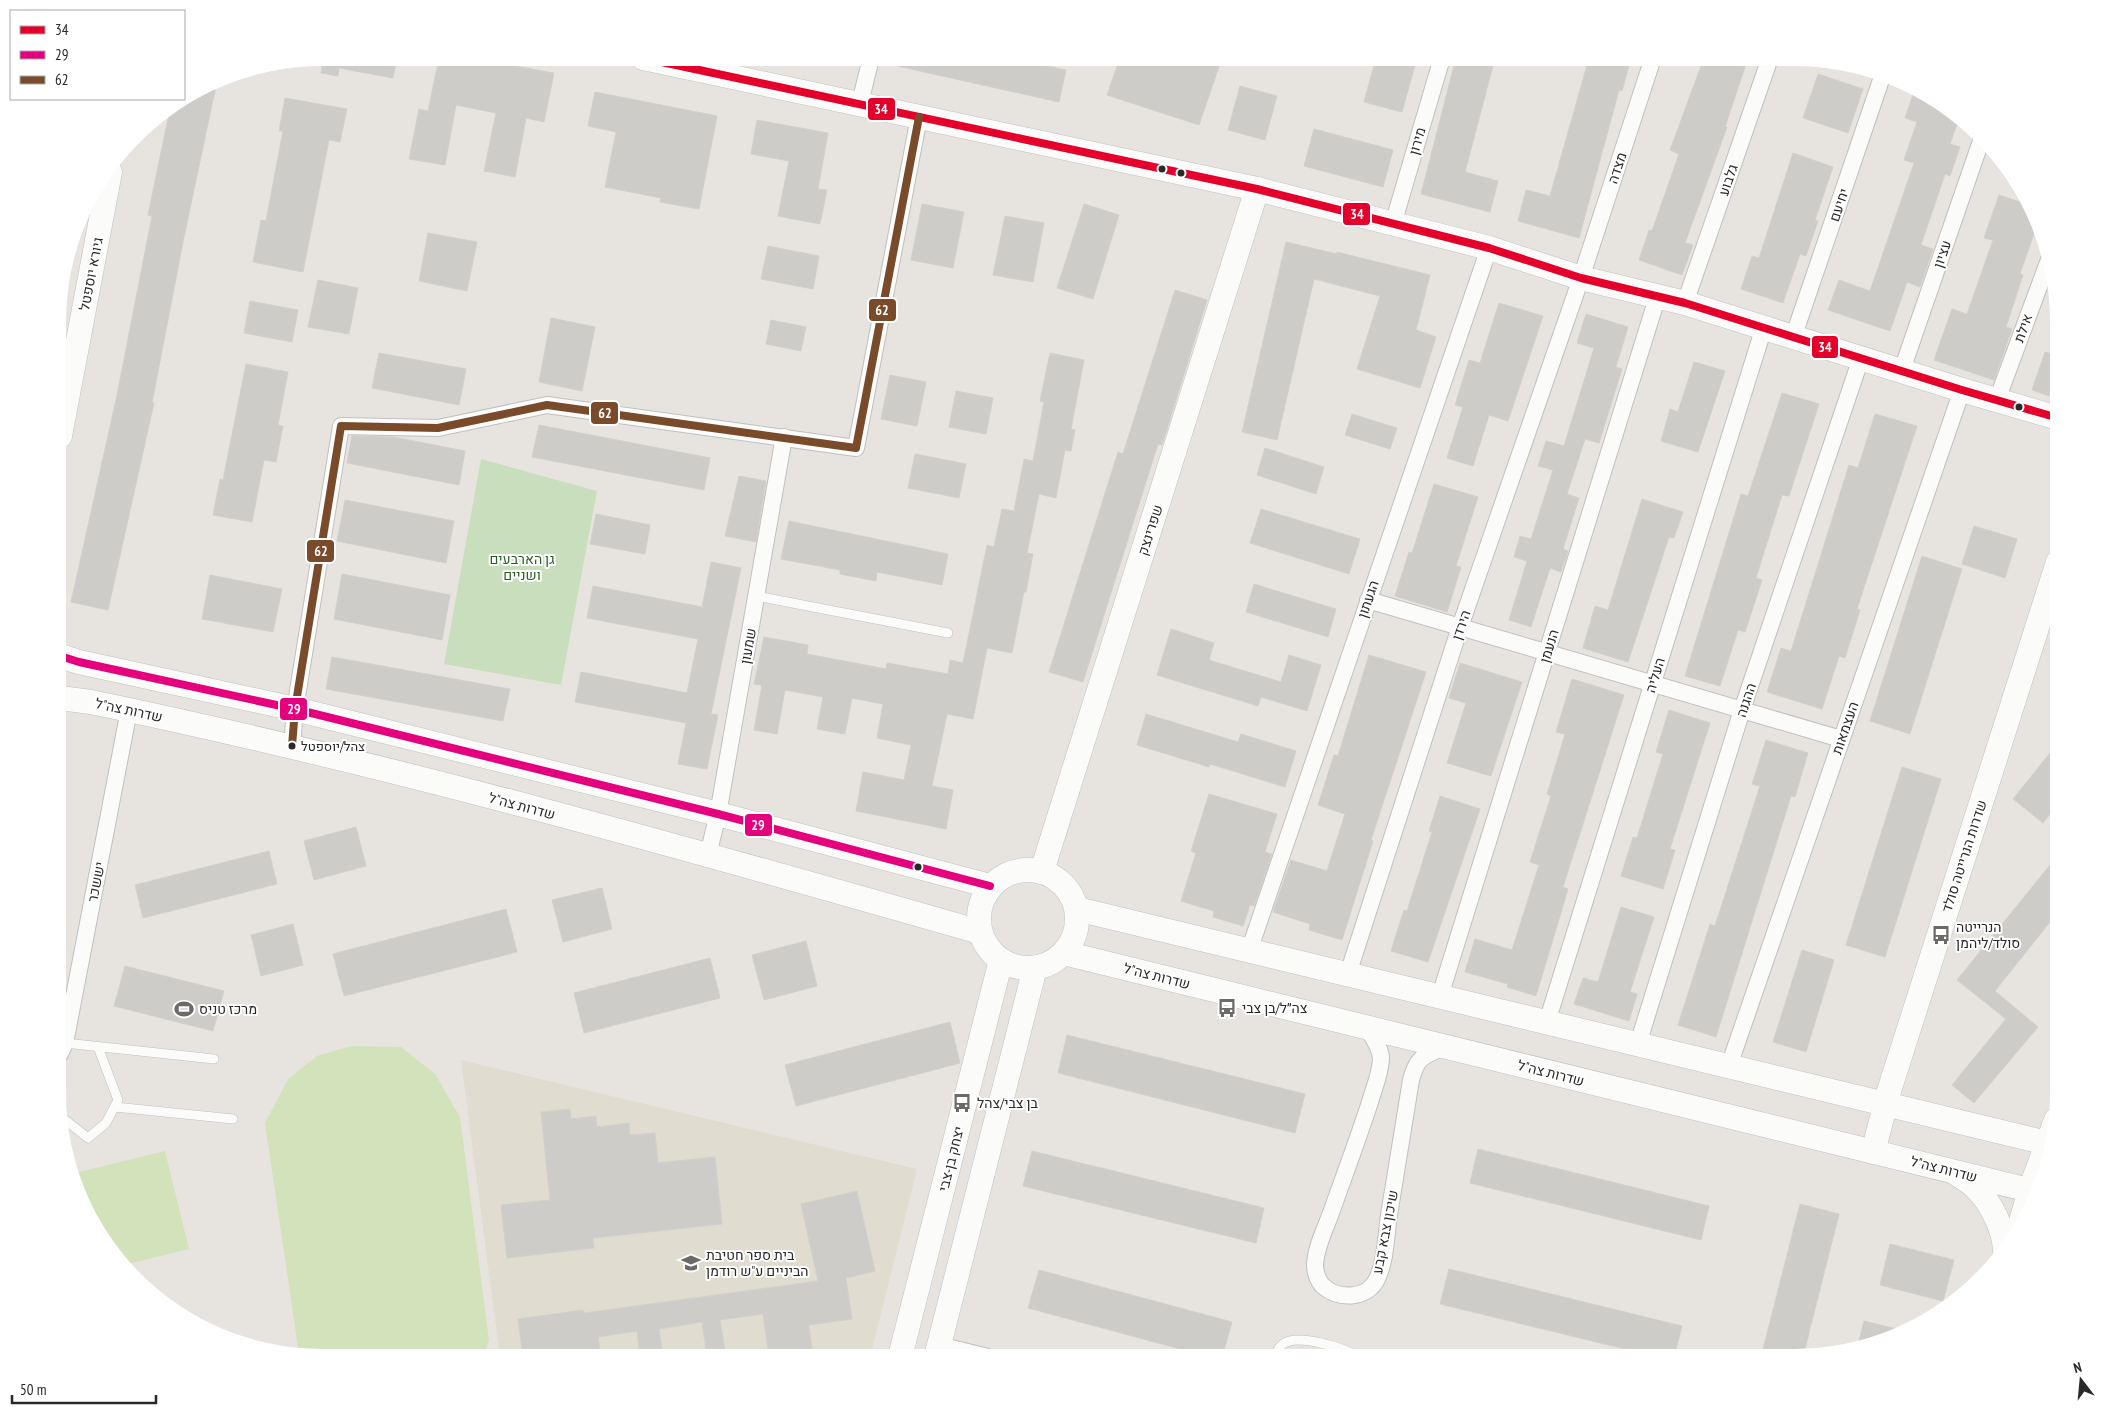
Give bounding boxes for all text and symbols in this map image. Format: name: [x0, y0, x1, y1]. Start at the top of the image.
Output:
legend: [10, 10, 185, 100]
text: 34: [55, 20, 69, 39]
text: 29: [55, 45, 69, 64]
text: 62: [55, 70, 69, 89]
line badge: 34: [867, 97, 896, 121]
text: 34: [874, 100, 888, 118]
street label: מירון: [1404, 125, 1430, 157]
street label: מצדה: [1603, 150, 1631, 186]
street label: גלבוע: [1714, 162, 1742, 198]
unlabelled marker: [1157, 164, 1167, 174]
unlabelled marker: [1176, 168, 1186, 178]
street label: יחיעם: [1825, 186, 1853, 224]
line badge: 34: [1342, 202, 1371, 226]
text: 34: [1350, 205, 1364, 223]
street label: גיורא יוספטל: [75, 236, 107, 312]
street label: עציון: [1929, 238, 1955, 270]
line badge: 62: [868, 298, 897, 322]
text: 62: [875, 301, 889, 319]
street label: אילת: [2010, 311, 2036, 345]
line badge: 34: [1811, 335, 1839, 359]
text: 34: [1818, 338, 1832, 356]
line badge: 62: [590, 401, 619, 425]
unlabelled marker: [2014, 402, 2024, 412]
text: 62: [598, 404, 612, 422]
street label: שפרינצק: [1133, 502, 1167, 558]
line badge: 62: [306, 539, 335, 563]
text: 62: [314, 542, 328, 560]
park label: גן הארבעים ושניים: [489, 550, 555, 584]
street label: הגעתון: [1353, 578, 1383, 620]
street label: הירדן: [1447, 608, 1475, 642]
street label: שמעון: [736, 627, 760, 665]
street label: הנעמן: [1535, 627, 1563, 665]
street label: העליה: [1641, 655, 1669, 695]
street label: ההגנה: [1732, 680, 1760, 720]
street label: שדרות צה"ל: [94, 694, 164, 726]
line badge: 29: [279, 697, 308, 721]
street label: העצמאות: [1828, 699, 1862, 757]
text: 29: [287, 700, 301, 718]
place label: צהל/יוספטל: [301, 738, 365, 755]
marker: צהל/יוספטל: [287, 741, 297, 751]
street label: שדרות צה"ל: [487, 788, 557, 824]
street label: שדרות הנרייטה סולד: [1937, 798, 1991, 914]
line badge: 29: [744, 813, 773, 837]
text: 29: [751, 816, 765, 834]
street label: יששכר: [83, 860, 109, 904]
unlabelled marker: [913, 862, 923, 872]
place label: הנרייטה סולד/ליהמן: [1956, 918, 2020, 952]
bus stop icon: הנרייטה סולד/ליהמן: [1930, 924, 1952, 946]
street label: שדרות צה"ל: [1122, 959, 1192, 993]
bus stop icon: צה״ל/בן צבי: [1216, 997, 1238, 1019]
sports icon: מרכז טניס: [173, 998, 195, 1020]
place label: צה״ל/בן צבי: [1242, 999, 1308, 1017]
place label: מרכז טניס: [199, 1000, 257, 1018]
street label: שדרות צה"ל: [1516, 1056, 1586, 1090]
bus stop icon: בן צבי/צהל: [951, 1092, 973, 1114]
place label: בן צבי/צהל: [977, 1094, 1038, 1112]
street label: יצחק בן-צבי: [934, 1124, 968, 1194]
street label: שדרות צה"ל: [1909, 1152, 1979, 1186]
street label: שיכון צבא קבע: [1368, 1188, 1402, 1276]
place label: בית ספר חטיבת הביניים ע"ש רודמן: [706, 1246, 809, 1280]
school or university icon: בית ספר חטיבת הביניים ע"ש רודמן: [680, 1252, 702, 1274]
north arrow: [2056, 1355, 2106, 1405]
text: N: [2071, 1358, 2084, 1377]
scale bar: [12, 1372, 156, 1404]
text: 50 m: [20, 1380, 46, 1399]

